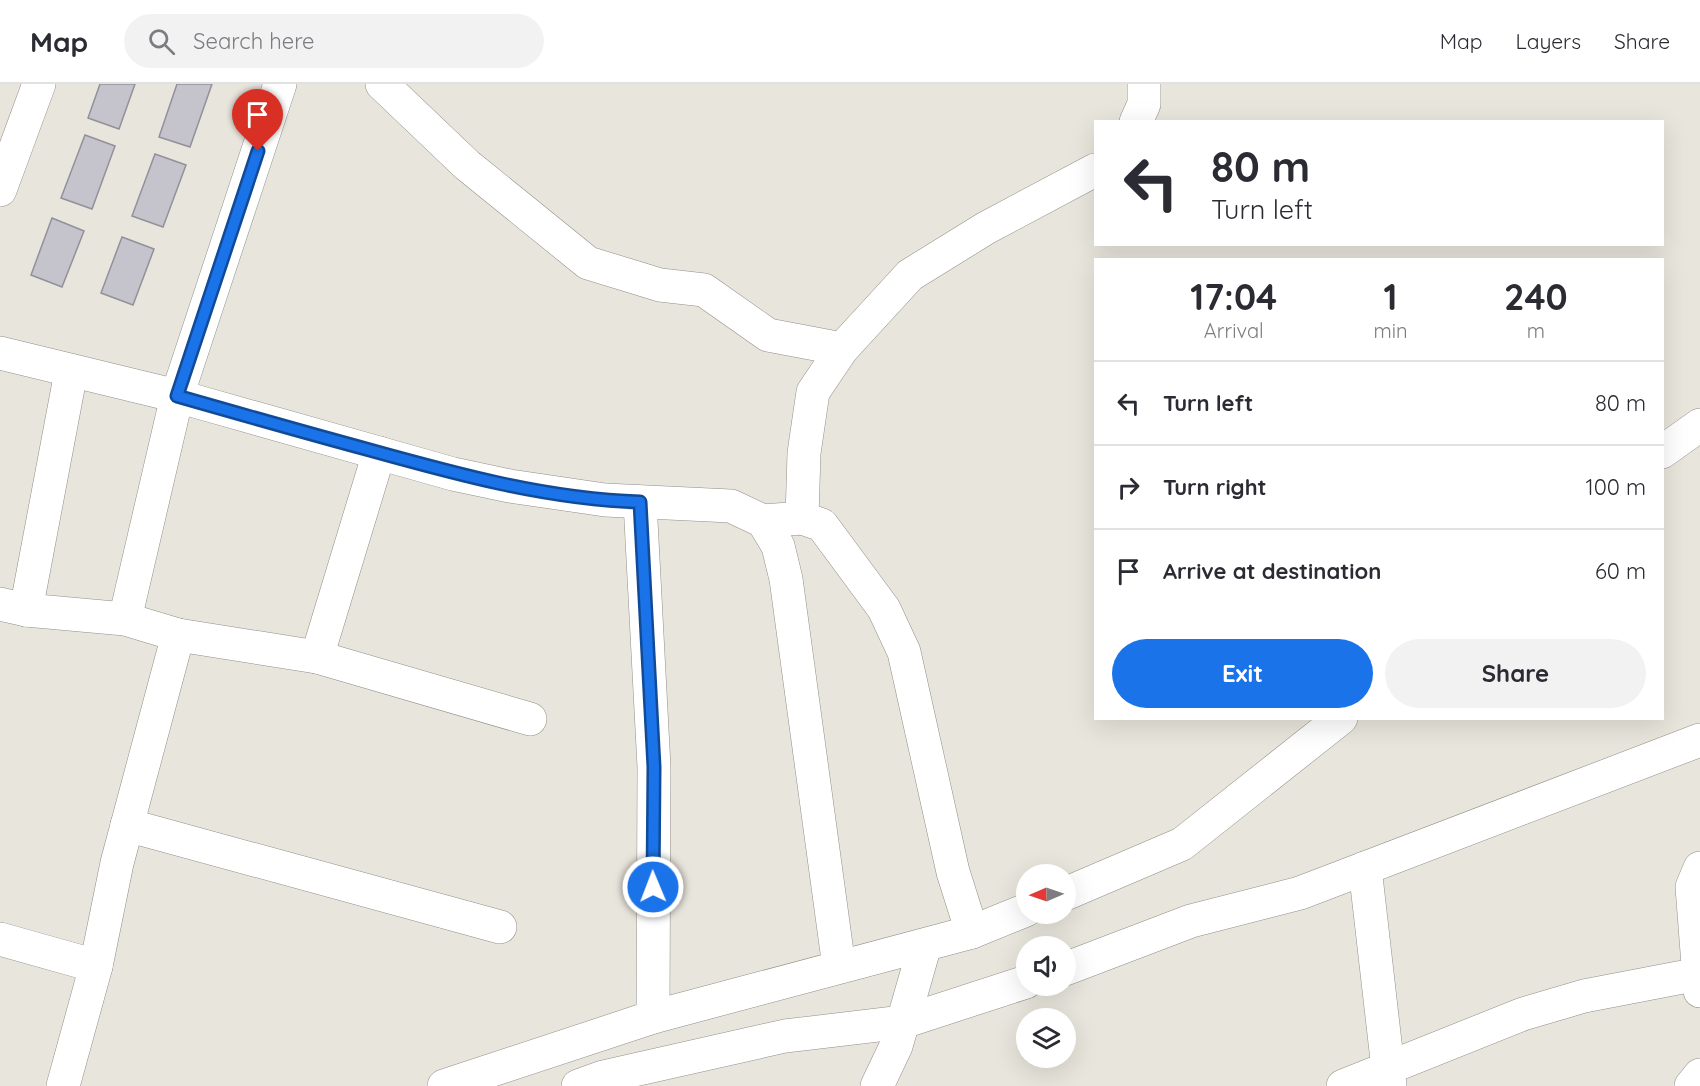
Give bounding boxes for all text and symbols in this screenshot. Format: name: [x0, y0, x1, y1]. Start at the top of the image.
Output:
search box: [124, 14, 544, 68]
text: Map: [30, 24, 88, 59]
icon: search: [145, 25, 178, 58]
text: Search here: [193, 27, 315, 55]
text: Map: [1440, 28, 1483, 54]
text: Layers: [1516, 28, 1581, 54]
text: Share: [1614, 28, 1670, 54]
pin: [232, 89, 283, 151]
icon: arrive: [241, 98, 274, 131]
text: 80 m: [1211, 140, 1310, 193]
icon: left: [1112, 144, 1190, 222]
text: Turn left: [1211, 192, 1313, 226]
text: 17:04: [1190, 274, 1277, 319]
text: 1: [1384, 274, 1398, 319]
text: 240: [1504, 274, 1568, 319]
text: Arrival: [1204, 318, 1264, 343]
text: min: [1374, 318, 1408, 343]
text: m: [1527, 318, 1545, 343]
icon: left: [1112, 387, 1145, 420]
text: Turn left: [1163, 389, 1253, 417]
text: 80 m: [1595, 389, 1646, 417]
icon: right: [1112, 471, 1145, 504]
text: Turn right: [1163, 473, 1267, 501]
text: 100 m: [1586, 473, 1646, 501]
icon: arrive: [1112, 555, 1145, 588]
text: Arrive at destination: [1163, 557, 1381, 585]
text: 60 m: [1595, 557, 1646, 585]
button: Exit: [1112, 639, 1373, 708]
button: Share: [1385, 639, 1646, 708]
position arrow: [621, 855, 685, 919]
north arrow: [1016, 864, 1076, 924]
map controls: [1016, 864, 1076, 1068]
button: sound: [1016, 936, 1076, 996]
button: layers: [1016, 1008, 1076, 1068]

